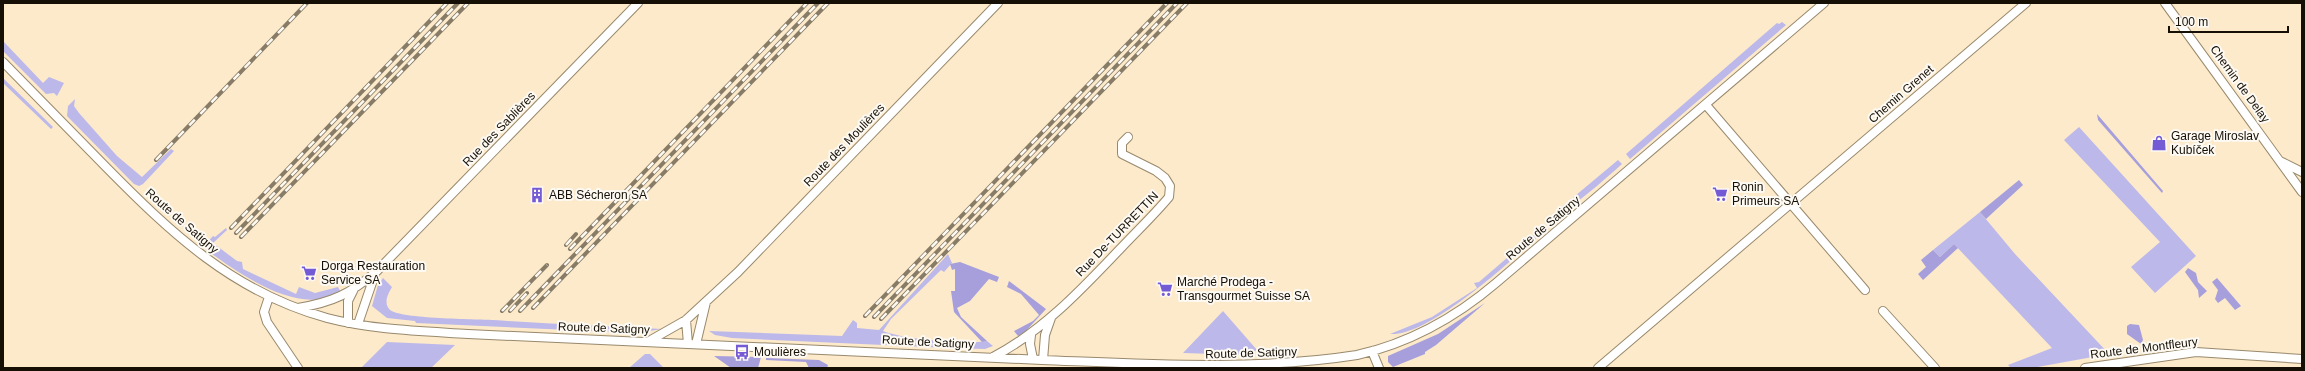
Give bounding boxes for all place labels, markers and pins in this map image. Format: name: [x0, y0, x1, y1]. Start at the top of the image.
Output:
place label: Garage Miroslav Kubíček: [2171, 129, 2259, 157]
shop icon: Garage Miroslav Kubíček: [2150, 134, 2168, 152]
place label: Ronin Primeurs SA: [1732, 180, 1799, 208]
supermarket icon: Ronin Primeurs SA: [1711, 185, 1729, 203]
building icon: ABB Sécheron SA: [528, 186, 546, 204]
place label: ABB Sécheron SA: [549, 188, 647, 202]
place label: Dorga Restauration Service SA: [321, 259, 425, 287]
supermarket icon: Dorga Restauration Service SA: [300, 264, 318, 282]
place label: Marché Prodega - Transgourmet Suisse SA: [1177, 275, 1310, 303]
supermarket icon: Marché Prodega - Transgourmet Suisse SA: [1156, 280, 1174, 298]
bus stop icon: Moulières: [733, 343, 751, 361]
place label: Moulières: [754, 345, 806, 359]

